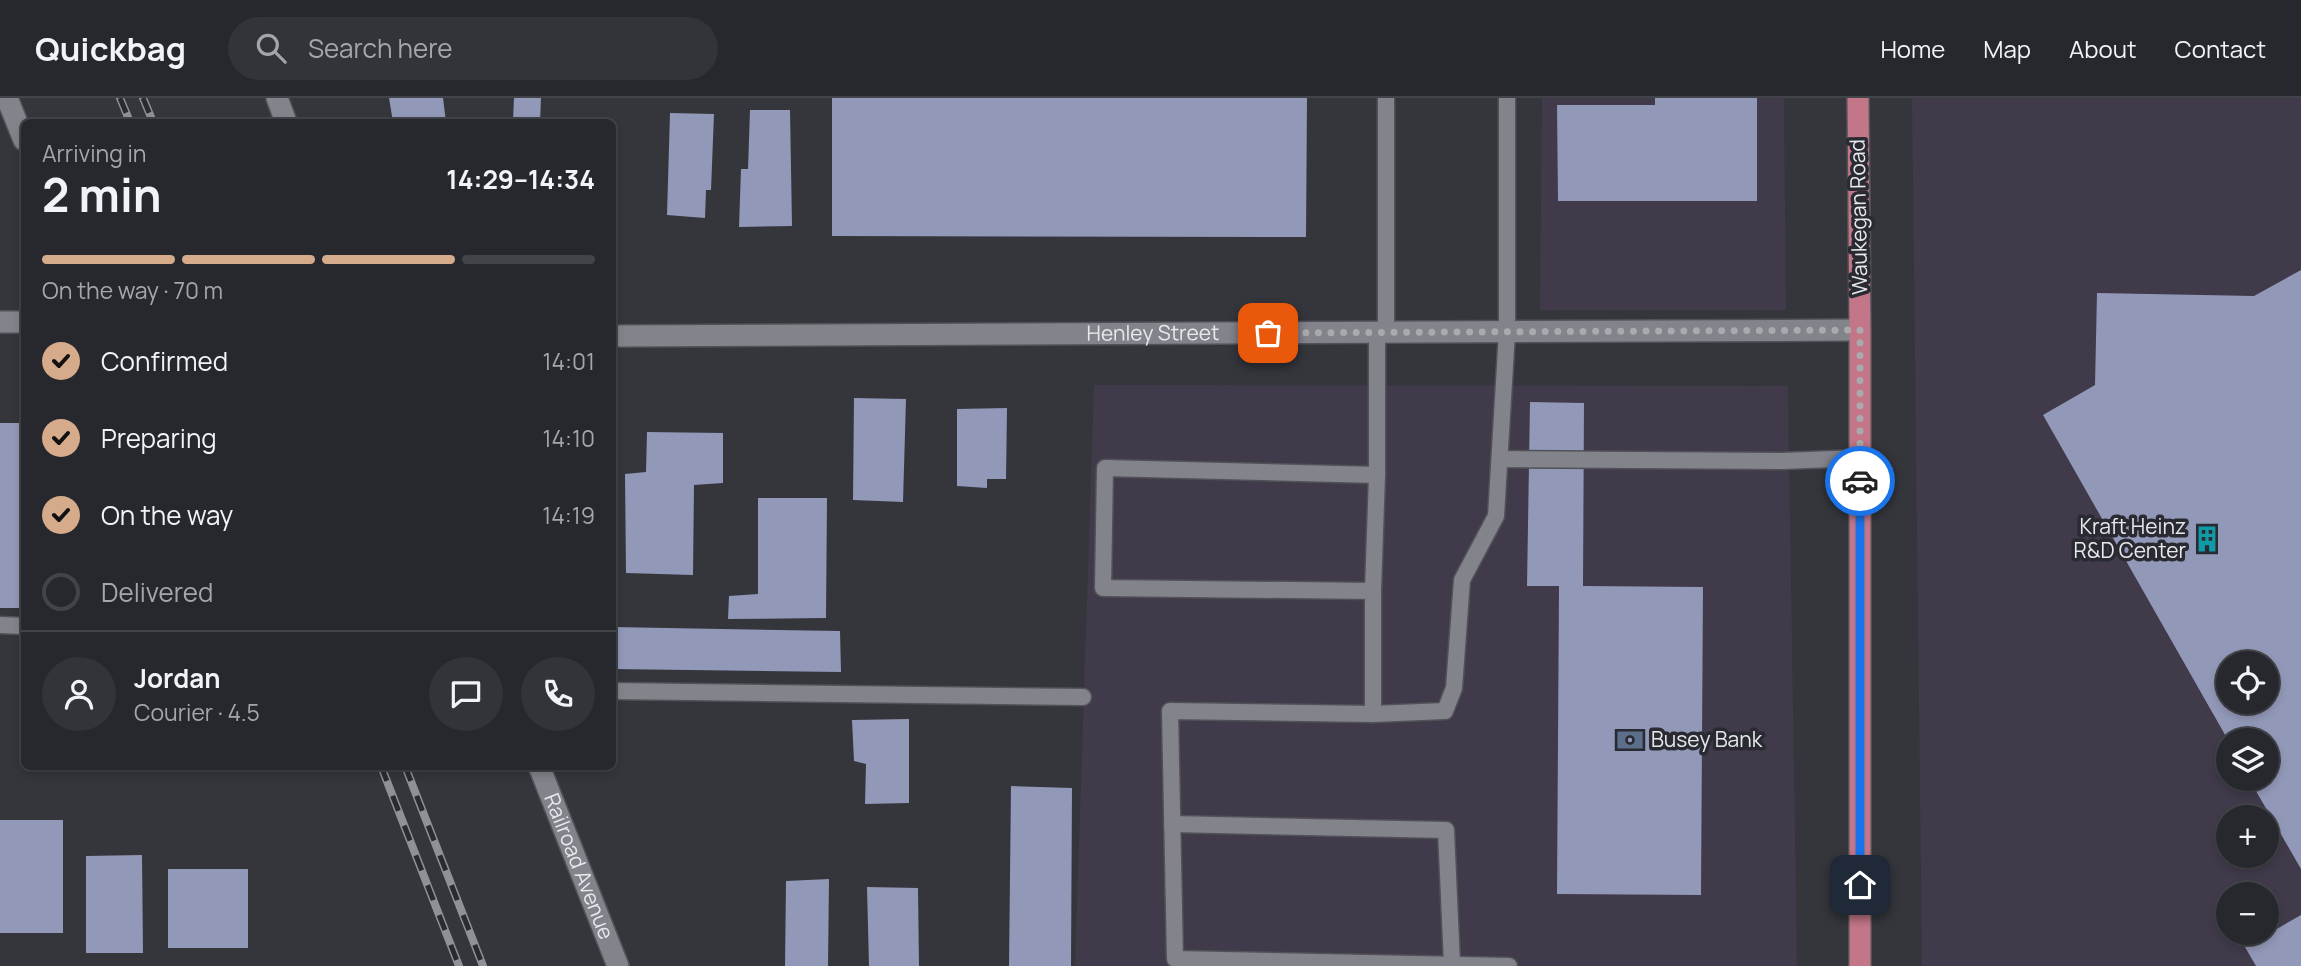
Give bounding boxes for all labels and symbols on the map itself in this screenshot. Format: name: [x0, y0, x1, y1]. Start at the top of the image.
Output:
street label: Waukegan Road: [1843, 139, 1873, 295]
pin: [1238, 303, 1298, 363]
street label: Henley Street: [1087, 318, 1219, 347]
courier: [1825, 446, 1895, 516]
place label: Kraft Heinz R&D Center: [2073, 512, 2186, 564]
building icon: Kraft Heinz R&D Center: [2192, 524, 2222, 554]
bank icon: Busey Bank: [1615, 725, 1645, 755]
place label: Busey Bank: [1651, 725, 1763, 753]
street label: Railroad Avenue: [538, 789, 621, 943]
pin: [1830, 855, 1890, 915]

